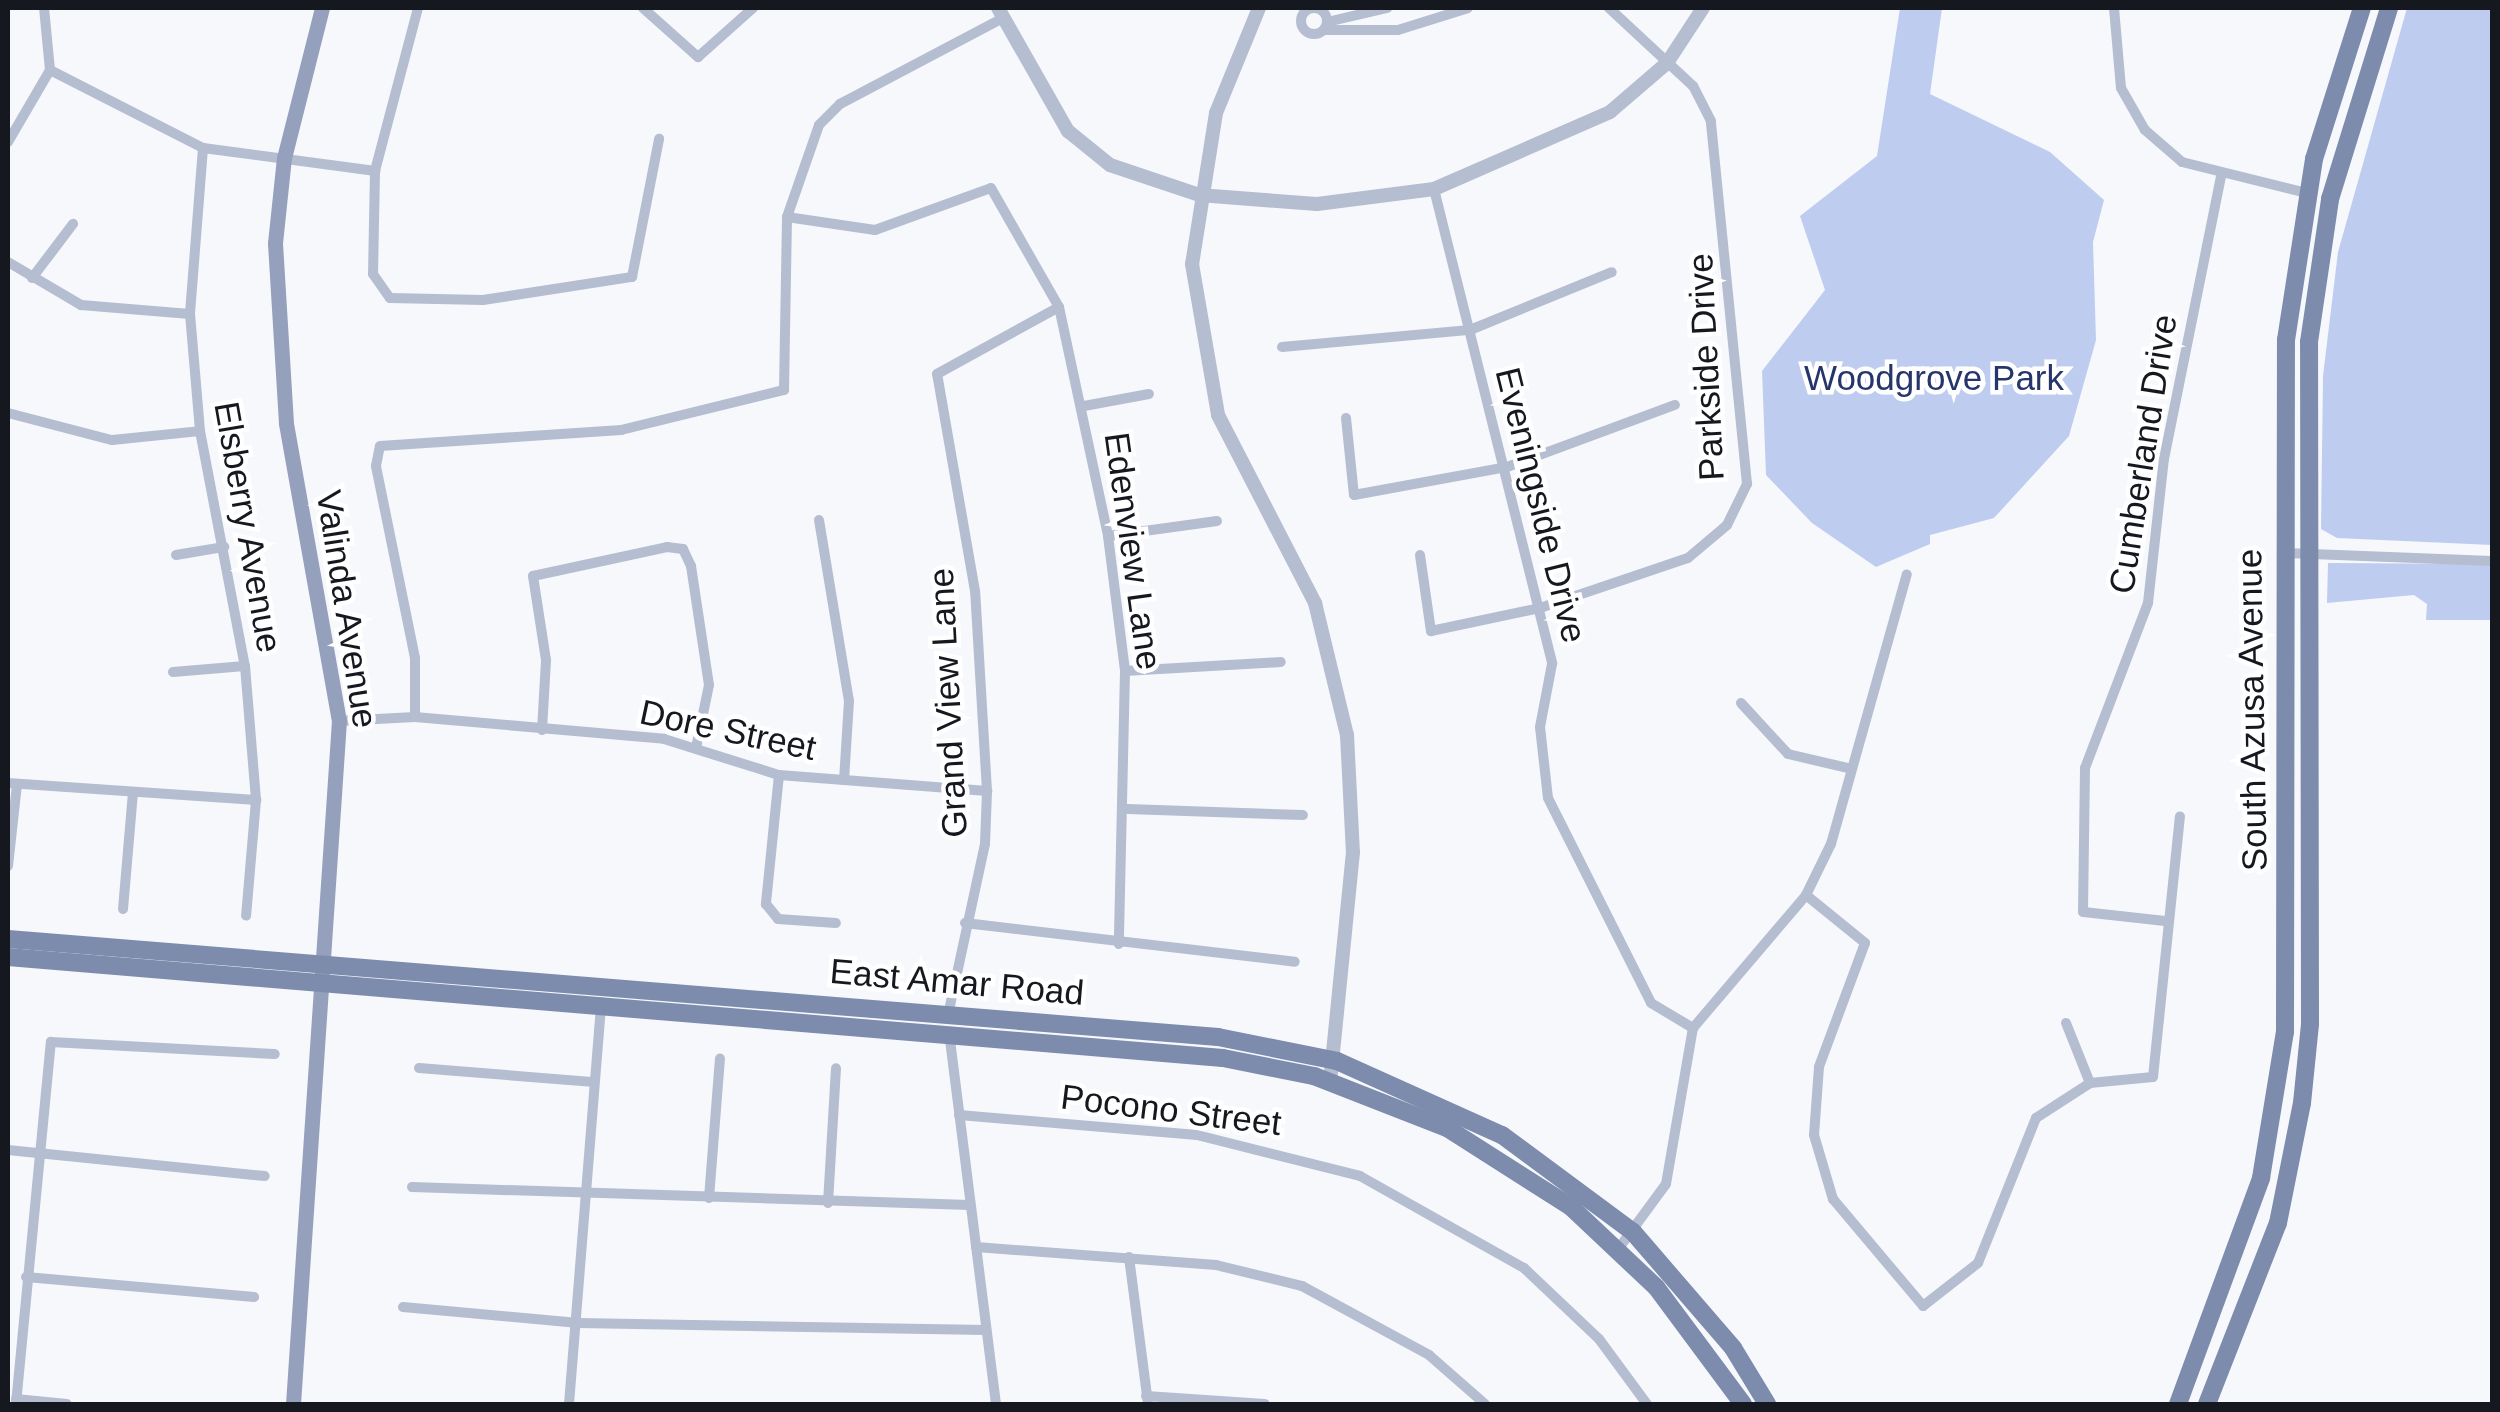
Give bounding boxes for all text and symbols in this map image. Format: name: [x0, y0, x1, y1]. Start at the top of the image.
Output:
street label: Parkside Drive: [1679, 252, 1733, 482]
street label: Cumberland Drive: [2100, 311, 2186, 597]
park label: Woodgrove Park: [1804, 357, 2064, 399]
street label: Eveningside Drive: [1487, 363, 1595, 647]
street label: Elsberry Avenue: [205, 397, 291, 657]
street label: Edenview Lane: [1096, 430, 1170, 672]
street label: Valinda Avenue: [307, 486, 387, 732]
street label: South Azusa Avenue: [2228, 547, 2276, 873]
street label: Grand View Lane: [920, 567, 976, 839]
street label: Dore Street: [636, 691, 820, 769]
street label: East Amar Road: [827, 950, 1087, 1014]
street label: Pocono Street: [1058, 1076, 1284, 1144]

